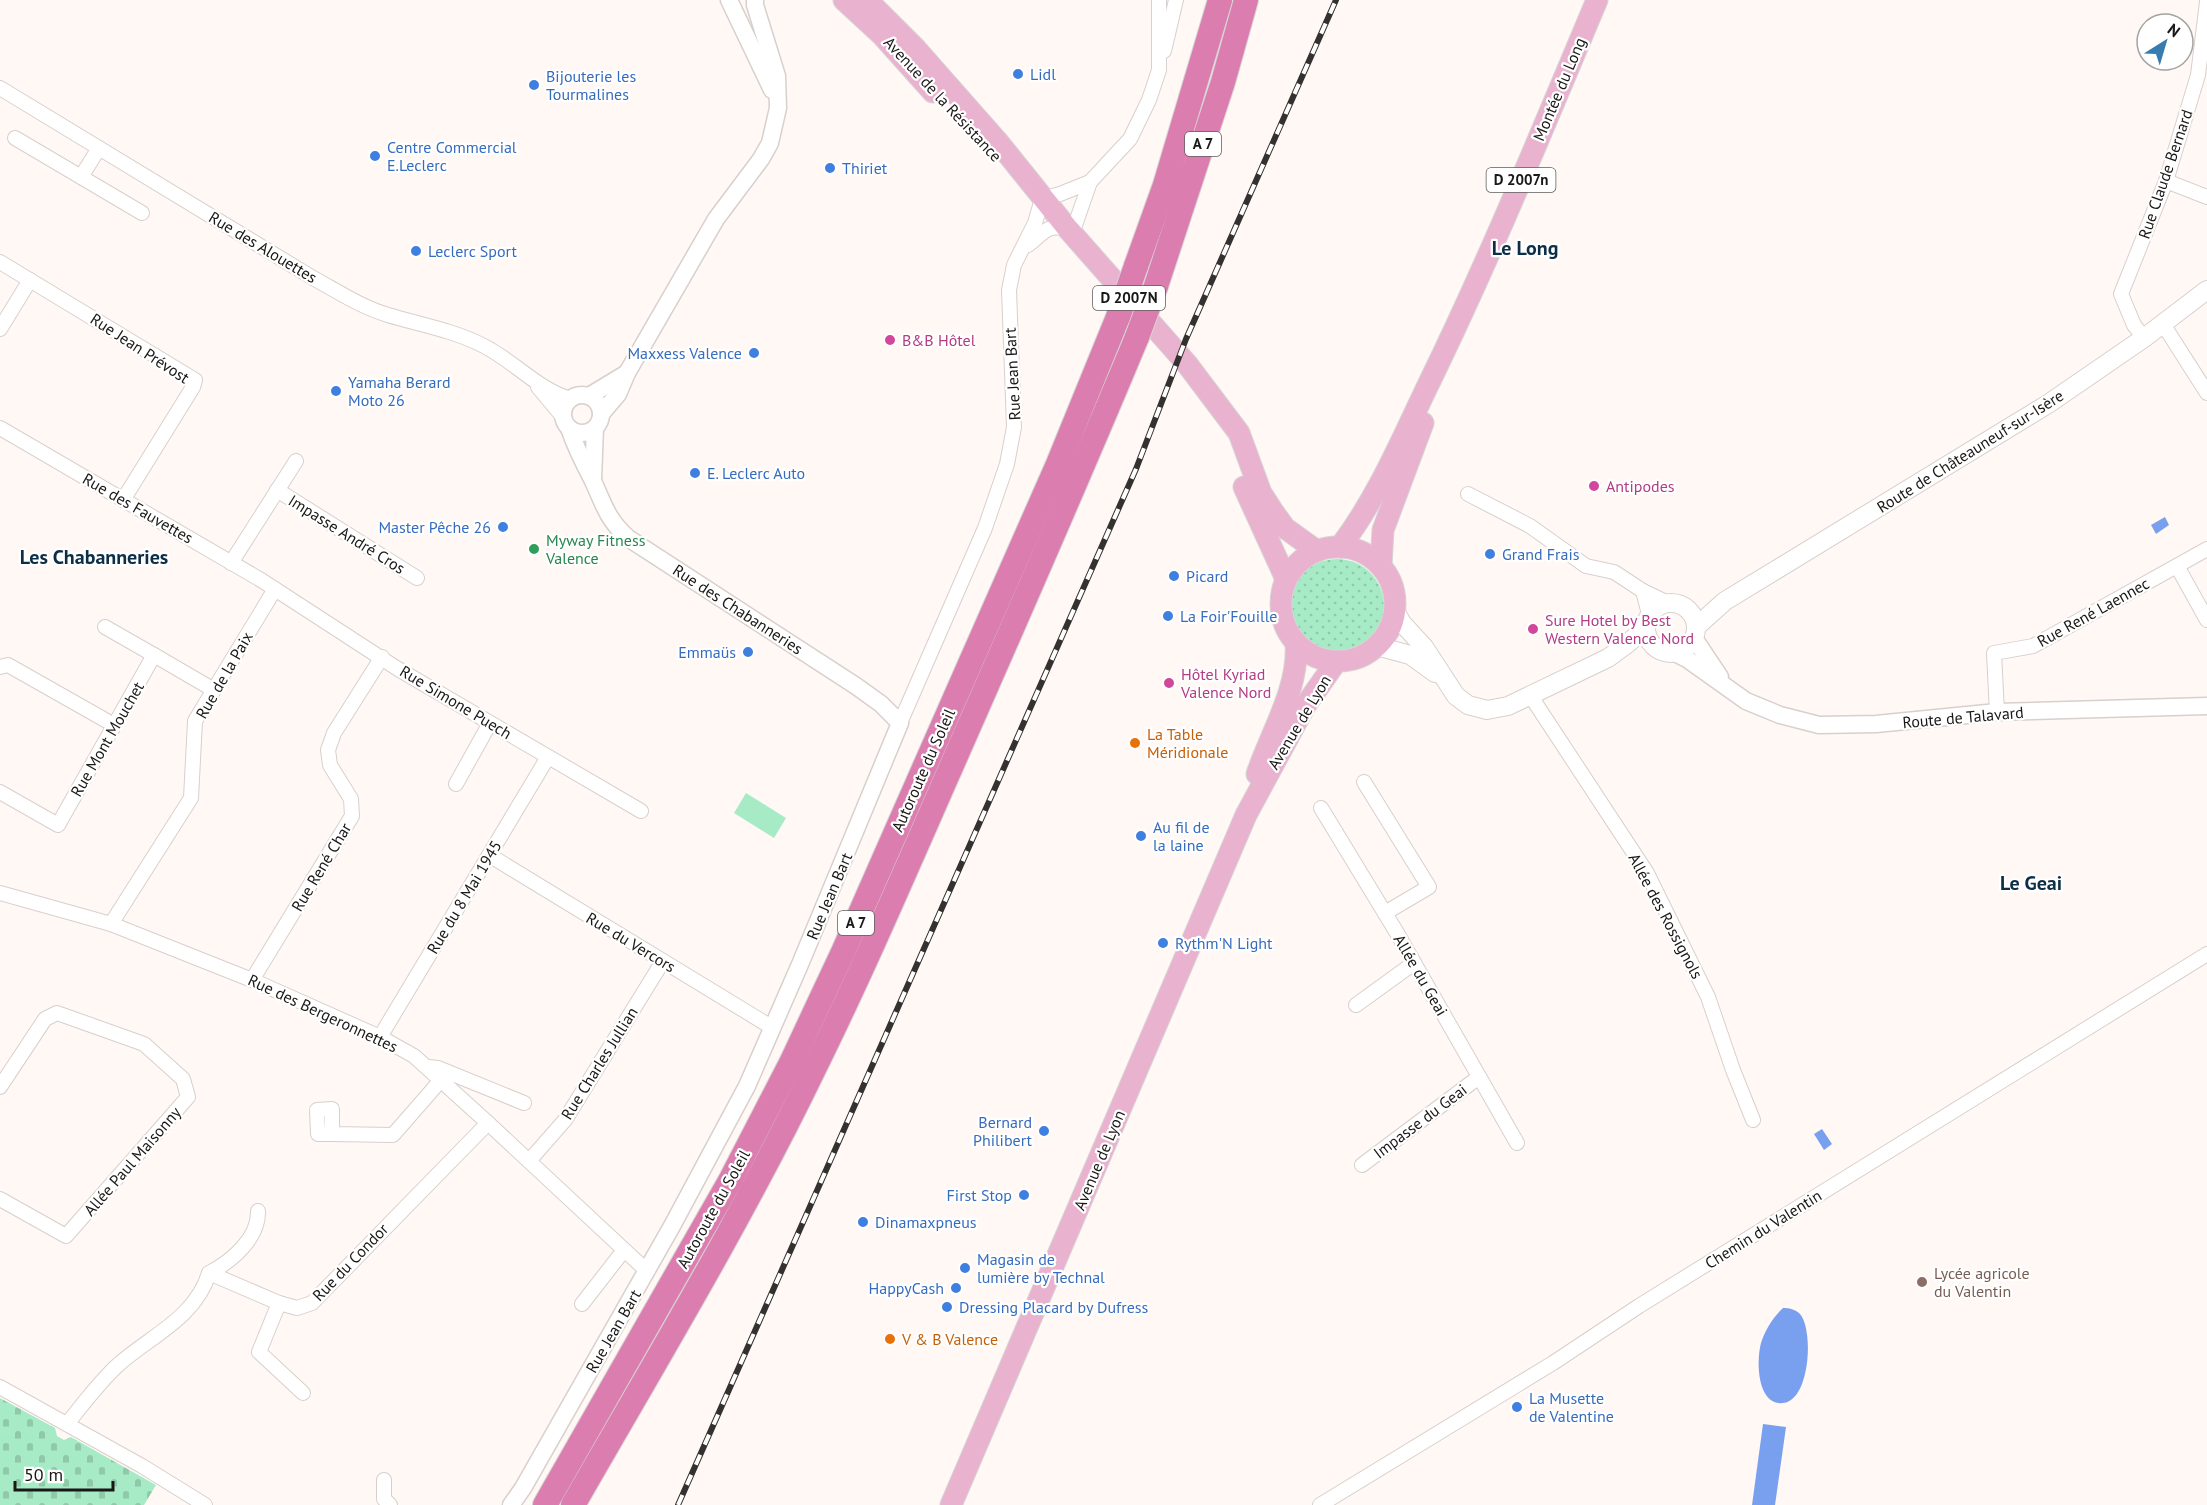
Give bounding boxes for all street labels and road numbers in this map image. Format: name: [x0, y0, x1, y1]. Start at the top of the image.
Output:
street label: Avenue de la Résistance: [880, 32, 1006, 166]
street label: Montée du Long: [1528, 34, 1590, 144]
street label: Rue Claude Bernard: [2134, 107, 2196, 241]
road number: A 7: [1185, 132, 1221, 156]
road number: D 2007n: [1486, 168, 1556, 192]
street label: Rue des Alouettes: [205, 207, 321, 287]
road number: D 2007N: [1093, 286, 1165, 310]
street label: Rue Jean Prévost: [87, 309, 194, 388]
street label: Rue Jean Bart: [1000, 327, 1024, 421]
street label: Route de Châteauneuf-sur-Isère: [1873, 385, 2067, 517]
street label: Rue des Fauvettes: [79, 468, 197, 548]
street label: Impasse André Cros: [285, 490, 409, 578]
street label: Rue des Chabanneries: [669, 560, 807, 659]
street label: Rue René Laennec: [2033, 573, 2153, 651]
street label: Rue de la Paix: [191, 628, 257, 722]
street label: Rue Simone Puech: [396, 661, 516, 743]
street label: Avenue de Lyon: [1263, 671, 1335, 773]
street label: Rue Mont Mouchet: [66, 677, 148, 800]
street label: Route de Talavard: [1902, 702, 2024, 732]
street label: Autoroute du Soleil: [887, 705, 959, 835]
street label: Rue René Char: [287, 819, 356, 915]
street label: Rue du 8 Mai 1945: [422, 837, 506, 957]
street label: Rue Jean Bart: [802, 849, 857, 943]
street label: Allée des Rossignols: [1624, 850, 1708, 982]
street label: Rue du Vercors: [583, 907, 680, 977]
road number: A 7: [838, 911, 874, 935]
street label: Allée du Geai: [1390, 931, 1452, 1019]
street label: Rue des Bergeronnettes: [245, 970, 401, 1057]
street label: Rue Charles Jullian: [556, 1003, 642, 1123]
street label: Impasse du Geai: [1369, 1079, 1471, 1163]
street label: Allée Paul Maisonny: [79, 1102, 185, 1220]
street label: Avenue de Lyon: [1069, 1107, 1129, 1213]
street label: Autoroute du Soleil: [672, 1146, 754, 1272]
street label: Chemin du Valentin: [1701, 1185, 1825, 1273]
street label: Rue du Condor: [308, 1219, 392, 1305]
street label: Rue Jean Bart: [581, 1285, 645, 1376]

